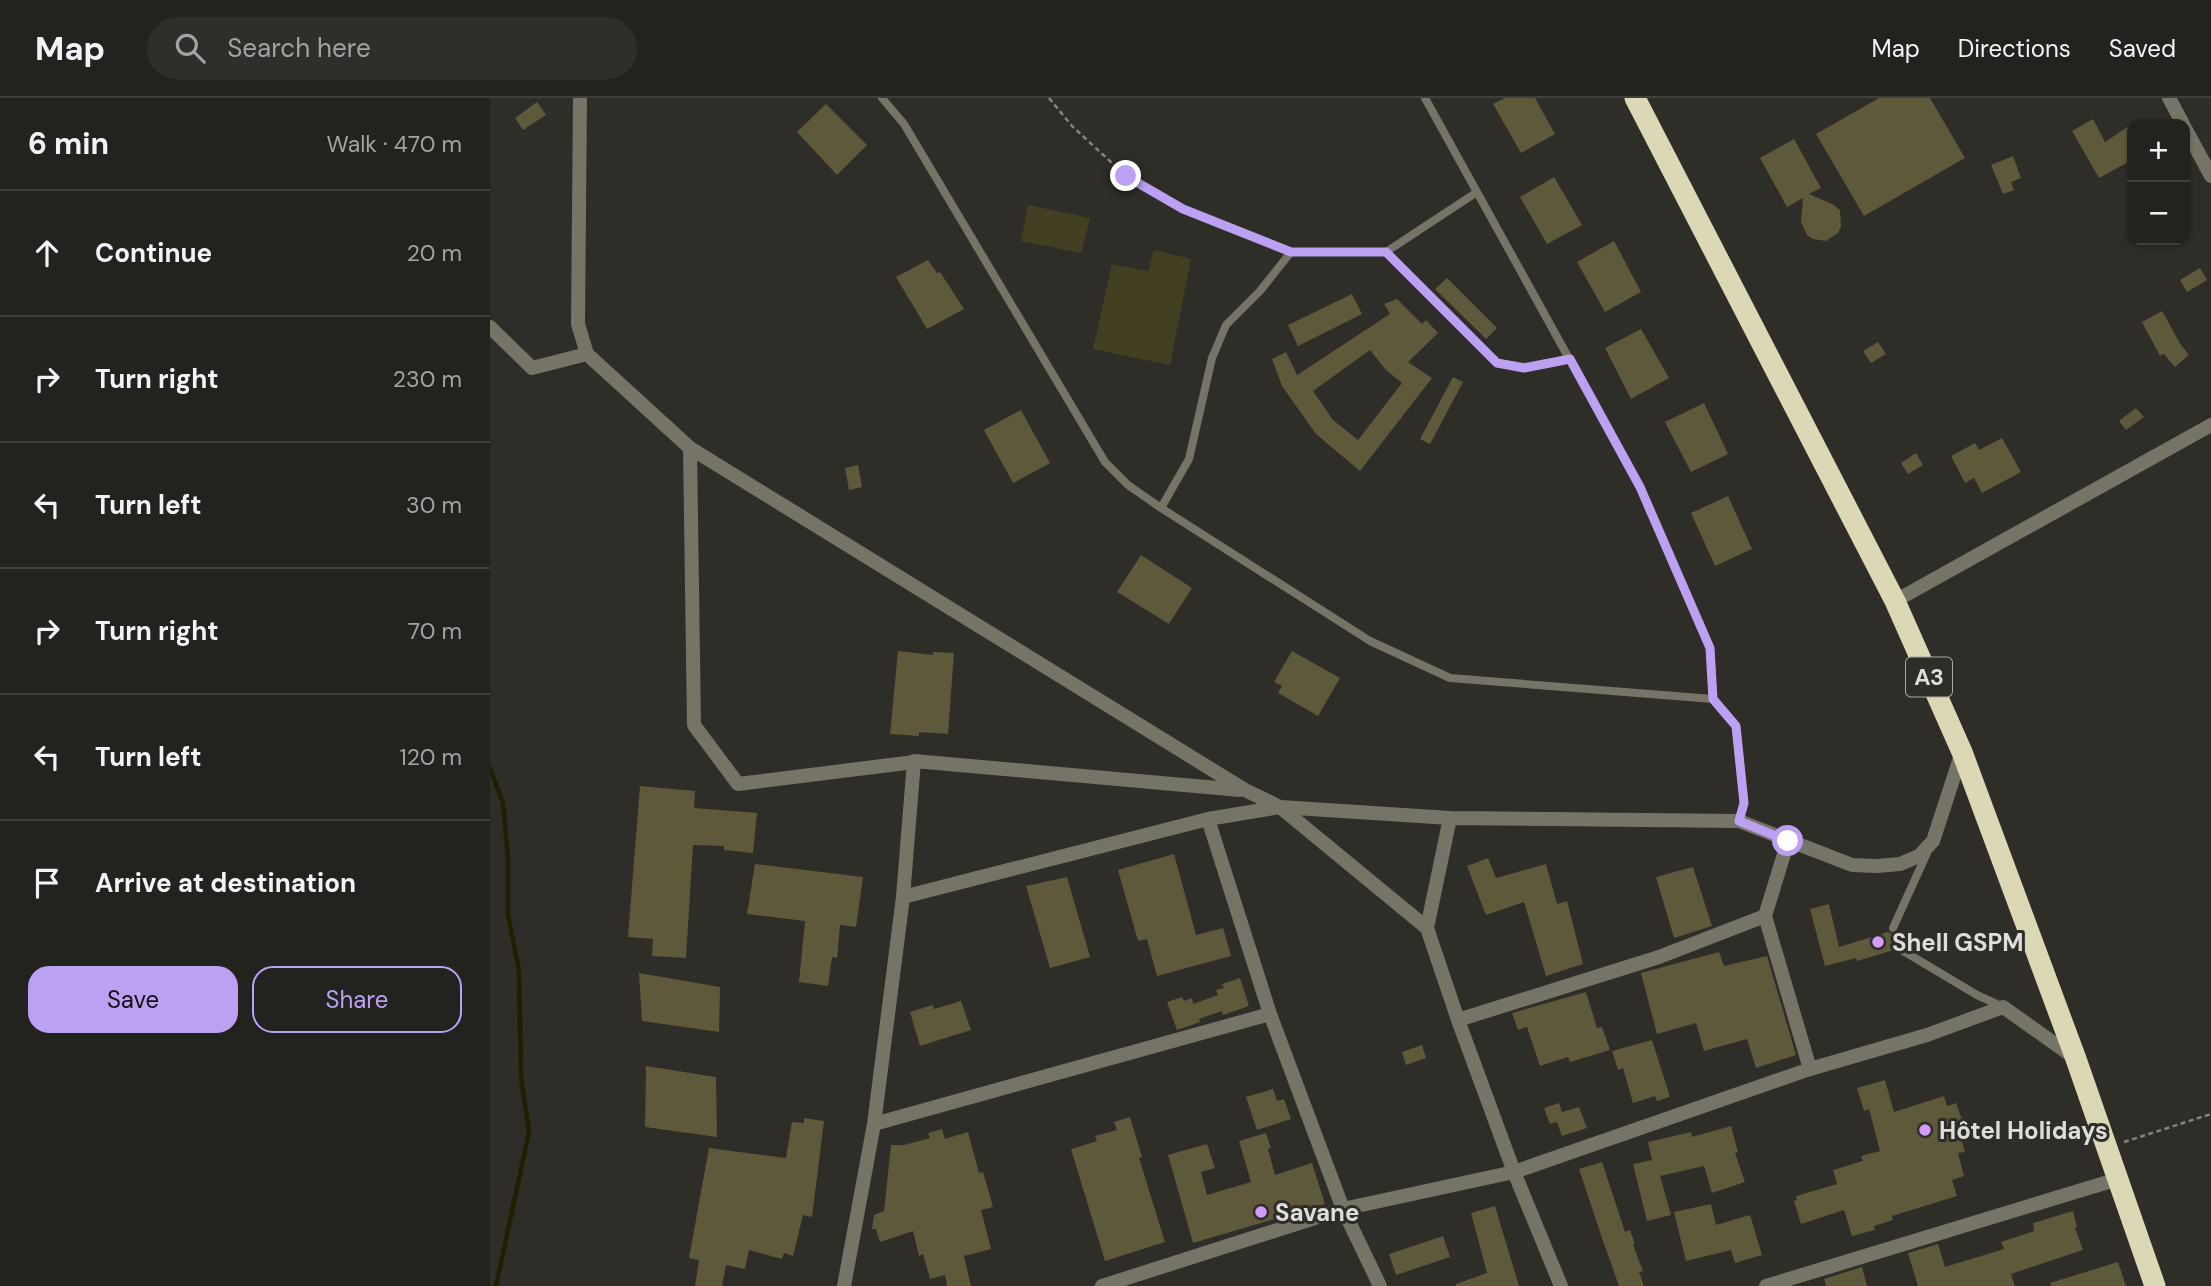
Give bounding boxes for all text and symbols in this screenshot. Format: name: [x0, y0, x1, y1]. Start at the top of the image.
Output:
search box: [147, 17, 637, 80]
text: Map: [35, 27, 105, 70]
icon: search: [171, 29, 209, 67]
text: Search here: [227, 31, 371, 65]
text: Map: [1872, 33, 1920, 64]
text: Directions: [1958, 33, 2071, 64]
text: Saved: [2109, 33, 2176, 64]
map controls: [2127, 119, 2190, 245]
button: +: [2127, 119, 2190, 182]
text: 6 min: [28, 124, 109, 163]
text: Walk · 470 m: [327, 129, 462, 159]
route end: [1110, 160, 1141, 191]
button: −: [2127, 182, 2190, 245]
icon: ahead: [28, 234, 66, 272]
text: Continue: [95, 236, 212, 270]
text: 20 m: [407, 238, 462, 268]
icon: right: [28, 360, 66, 398]
text: Turn right: [95, 362, 219, 396]
text: 230 m: [393, 364, 462, 394]
icon: left: [28, 486, 66, 524]
text: Turn left: [95, 488, 202, 522]
text: 30 m: [406, 490, 462, 520]
icon: right: [28, 612, 66, 650]
text: Turn right: [95, 614, 219, 648]
text: 70 m: [408, 616, 462, 646]
road number: A3: [1906, 657, 1952, 696]
icon: left: [28, 738, 66, 776]
text: Turn left: [95, 740, 202, 774]
text: 120 m: [399, 742, 462, 772]
route start: [1772, 825, 1803, 856]
icon: arrive: [28, 864, 66, 902]
text: Arrive at destination: [95, 866, 356, 900]
place label: Shell GSPM: [1892, 927, 2023, 958]
marker: Shell GSPM: [1870, 934, 1886, 950]
button: Save: [28, 966, 238, 1033]
button: Share: [252, 966, 462, 1033]
place label: Hôtel Holidays: [1939, 1115, 2108, 1146]
marker: Hôtel Holidays: [1917, 1122, 1933, 1138]
place label: Savane: [1275, 1197, 1359, 1228]
marker: Savane: [1253, 1204, 1269, 1220]

